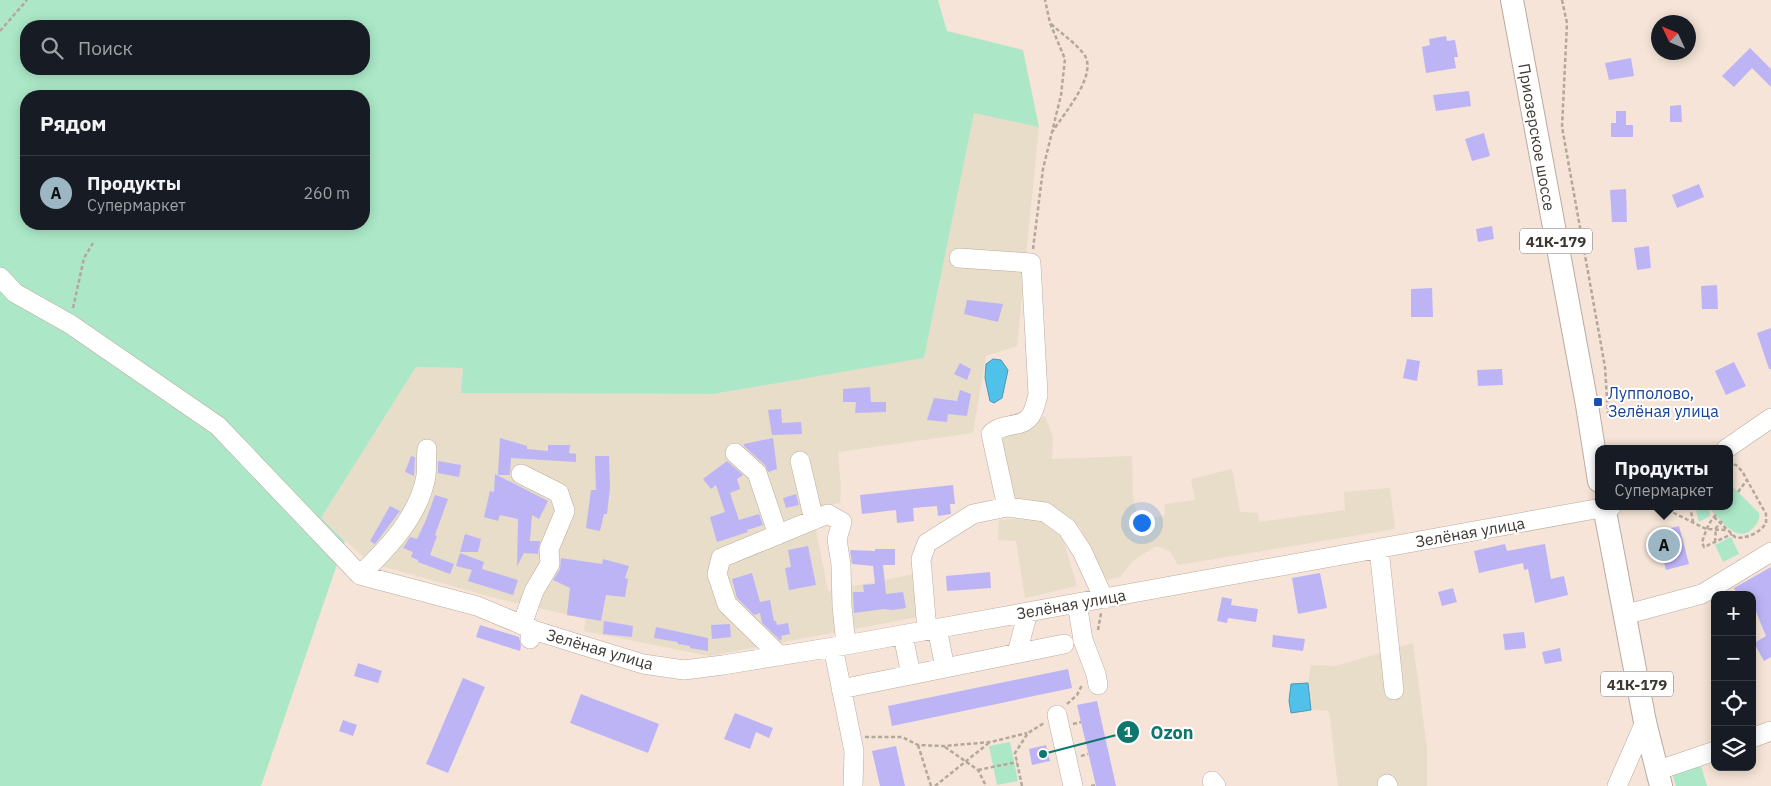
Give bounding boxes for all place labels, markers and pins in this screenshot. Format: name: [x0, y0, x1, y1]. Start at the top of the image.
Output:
place label: Лупполово, Зелёная улица: [1608, 383, 1719, 421]
marker: Лупполово, Зелёная улица: [1592, 396, 1604, 408]
pin: A: [1648, 526, 1680, 564]
callout: Ozon: [1116, 716, 1204, 749]

